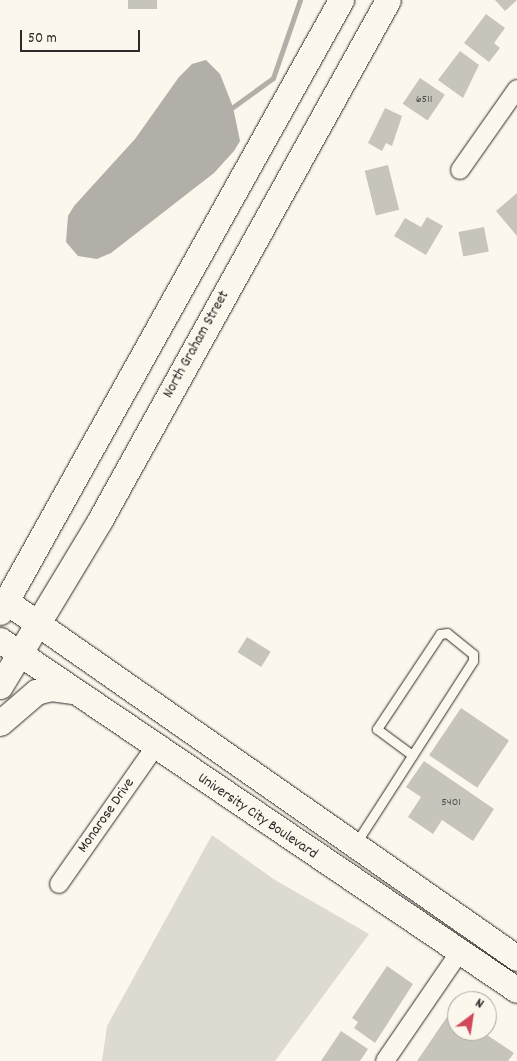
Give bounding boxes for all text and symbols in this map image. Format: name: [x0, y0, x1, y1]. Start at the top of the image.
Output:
scale bar: [22, 20, 142, 52]
text: 50 m: [28, 28, 57, 50]
house number: 6511: [416, 93, 432, 107]
street label: North Graham Street: [160, 288, 234, 402]
street label: University City Boulevard: [194, 770, 320, 864]
street label: Monarose Drive: [75, 775, 139, 857]
house number: 5401: [441, 796, 461, 810]
north arrow: [447, 991, 497, 1041]
text: N: [471, 994, 487, 1014]

